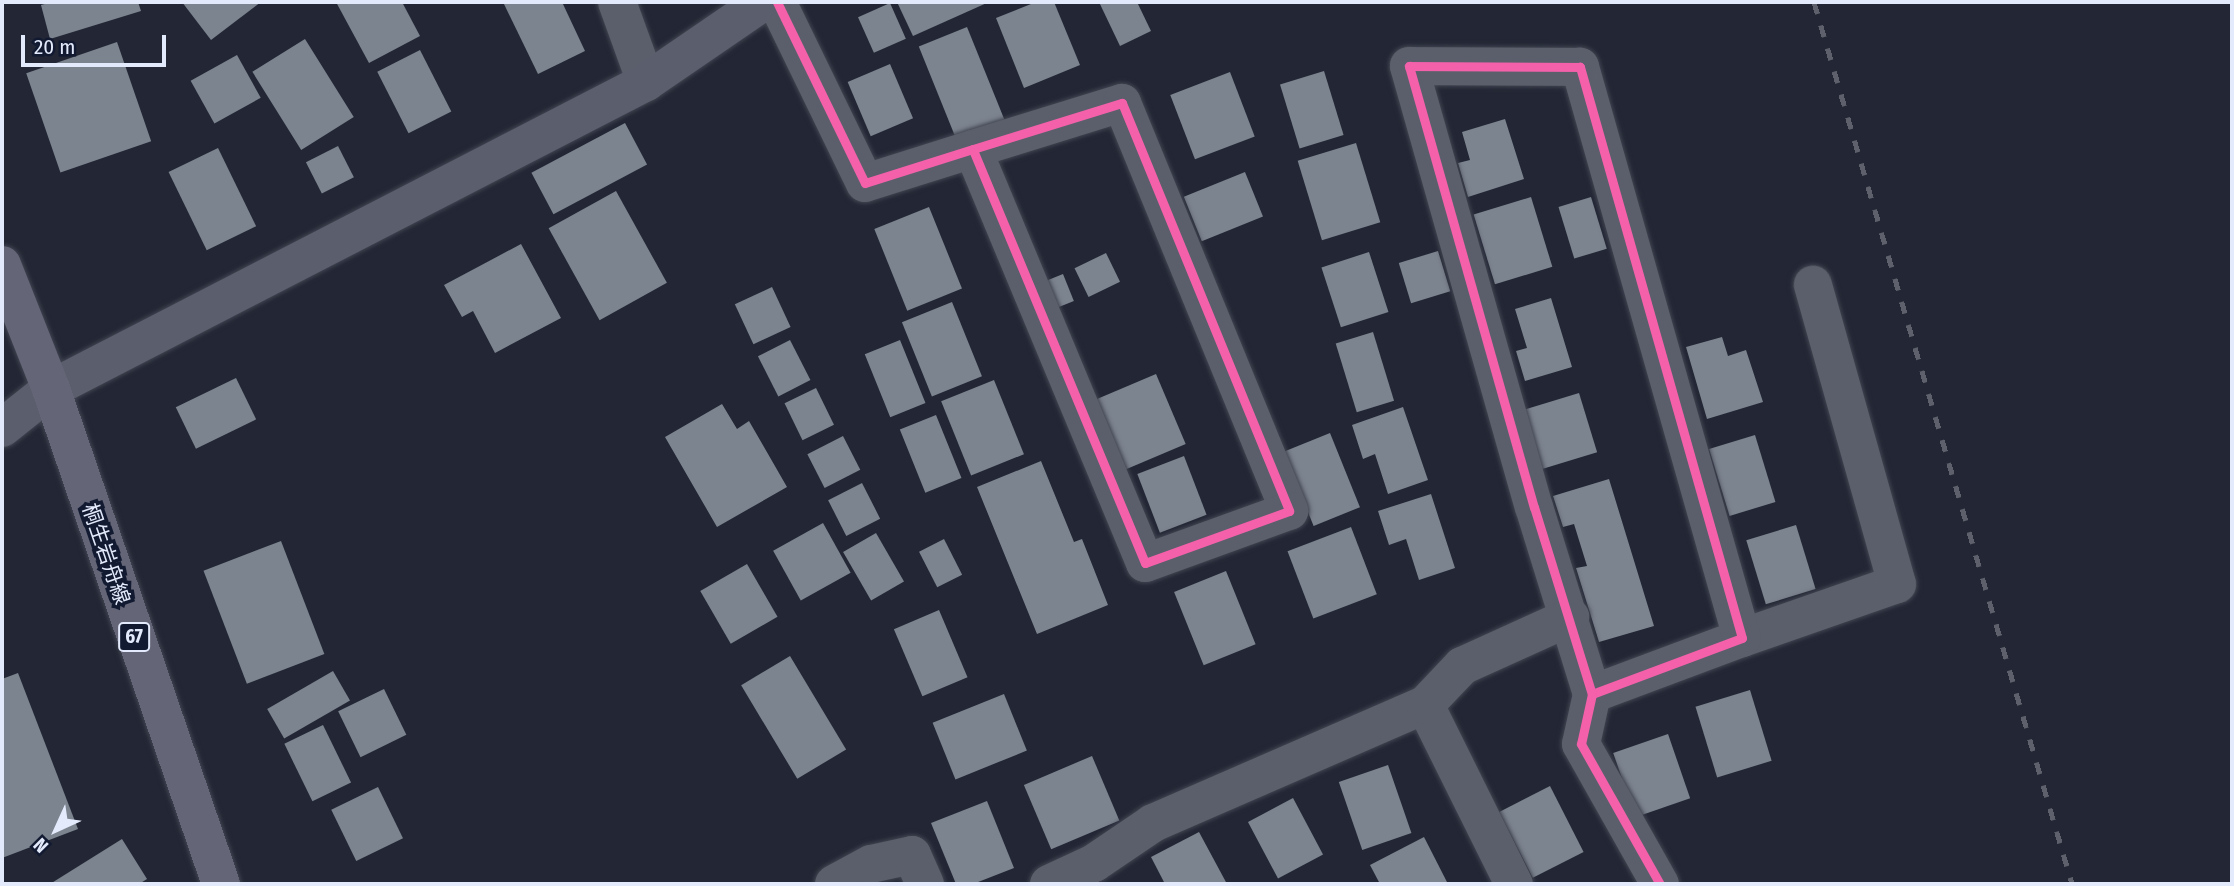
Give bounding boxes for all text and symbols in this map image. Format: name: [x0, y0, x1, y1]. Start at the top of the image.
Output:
scale bar: [24, 21, 170, 65]
text: 20 m: [34, 34, 75, 60]
street label: 桐生岩舟線: [77, 500, 135, 608]
road number: 67: [116, 622, 152, 652]
north arrow: [21, 795, 91, 865]
text: N: [29, 833, 53, 857]

